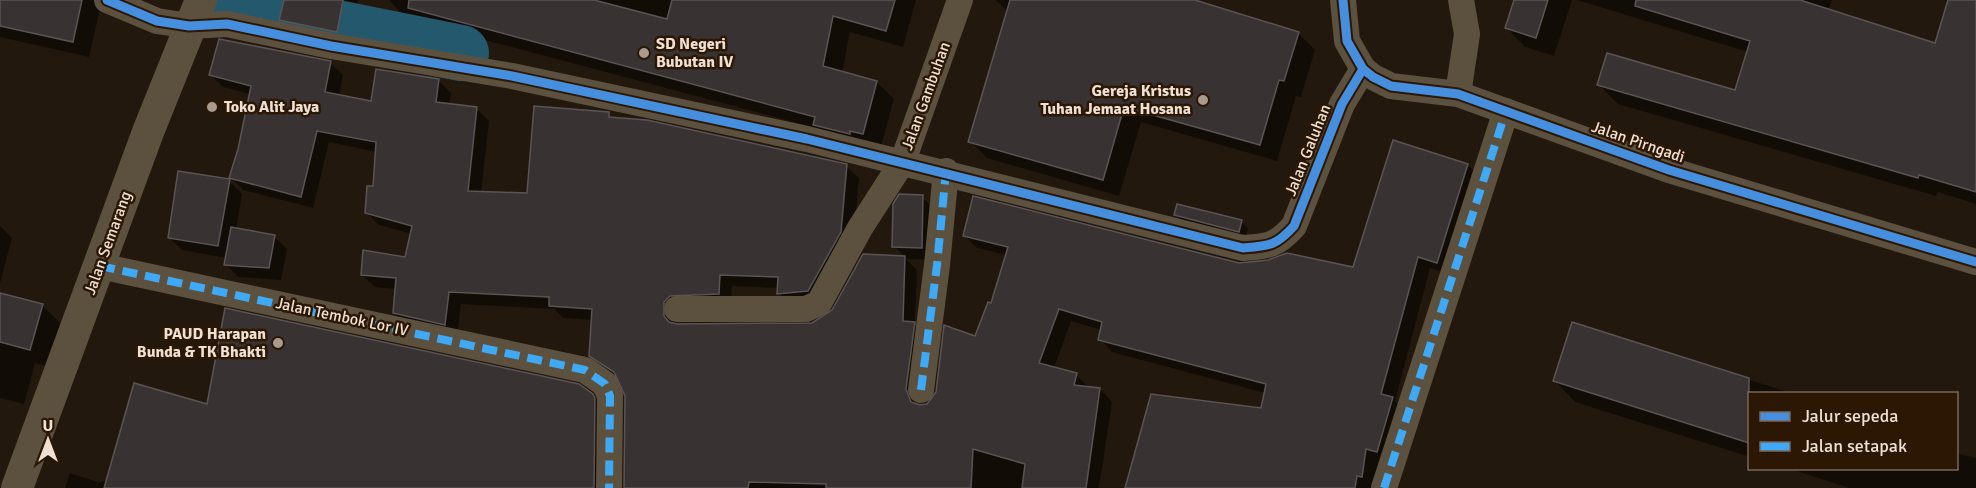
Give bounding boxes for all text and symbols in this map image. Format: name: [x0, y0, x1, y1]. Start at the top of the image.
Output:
place label: SD Negeri Bubutan IV: [656, 34, 733, 72]
street label: Jalan Gambuhan: [897, 39, 955, 153]
marker: SD Negeri Bubutan IV: [637, 46, 651, 60]
place label: Gereja Kristus Tuhan Jemaat Hosana: [1040, 81, 1191, 119]
marker: Gereja Kristus Tuhan Jemaat Hosana: [1196, 93, 1210, 107]
place label: Toko Alit Jaya: [224, 97, 319, 117]
marker: Toko Alit Jaya: [205, 100, 219, 114]
street label: Jalan Galuhan: [1281, 101, 1335, 199]
street label: Jalan Pirngadi: [1589, 117, 1687, 167]
street label: Jalan Semarang: [80, 188, 136, 298]
street label: Jalan Tembok Lor IV: [274, 293, 410, 341]
place label: PAUD Harapan Bunda & TK Bhakti: [137, 324, 266, 362]
marker: PAUD Harapan Bunda & TK Bhakti: [271, 336, 285, 350]
legend: [1748, 392, 1958, 470]
text: Jalur sepeda: [1802, 405, 1898, 427]
north arrow: [18, 410, 78, 470]
text: U: [43, 416, 53, 436]
text: Jalan setapak: [1802, 435, 1907, 457]

